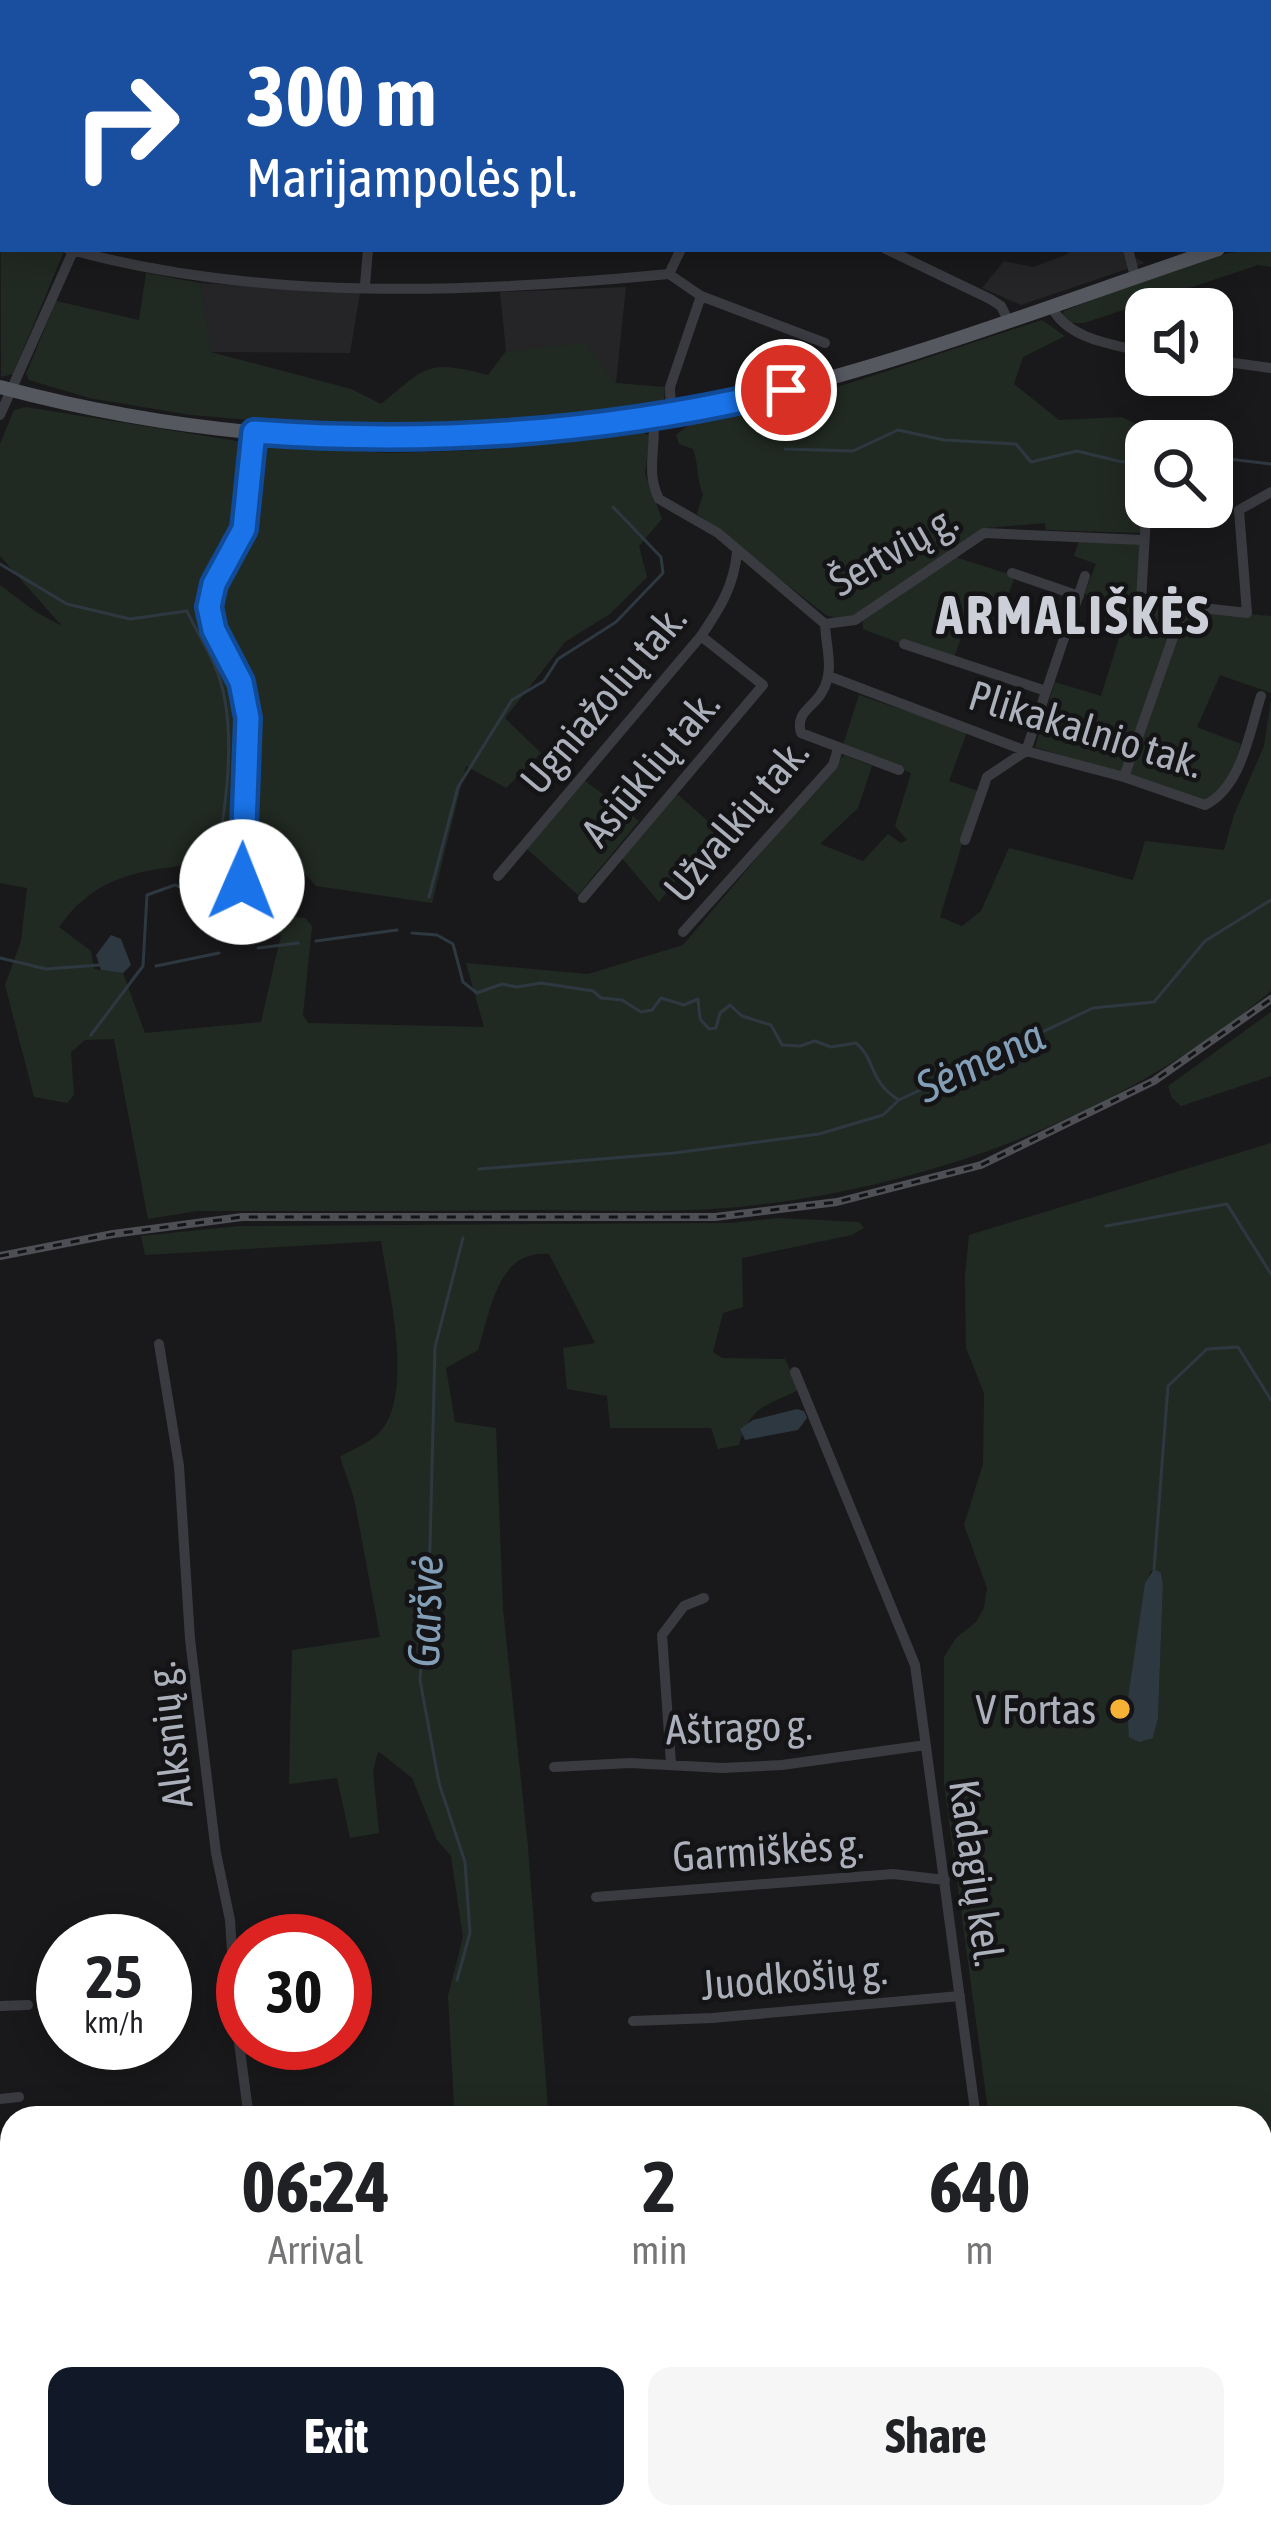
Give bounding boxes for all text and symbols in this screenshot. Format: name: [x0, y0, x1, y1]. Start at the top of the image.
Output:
icon: right: [48, 48, 204, 204]
text: 300 m: [246, 48, 436, 144]
text: Marijampolės pl.: [246, 147, 577, 208]
map controls: [1125, 288, 1233, 528]
button: sound: [1125, 288, 1233, 396]
pin: [735, 339, 837, 441]
icon: arrive: [753, 357, 819, 423]
button: search: [1125, 420, 1233, 528]
street label: Šertvių g.: [821, 494, 965, 606]
district label: ARMALIŠKĖS: [935, 584, 1212, 645]
street label: Ugniažolių tak.: [510, 595, 696, 803]
street label: Plikakalnio tak.: [963, 671, 1209, 787]
street label: Asiūklių tak.: [571, 680, 729, 856]
street label: Užvalkių tak.: [654, 729, 818, 911]
position arrow: [179, 819, 305, 945]
water label: Sėmena: [907, 1009, 1052, 1113]
water label: Garšvė: [397, 1554, 453, 1668]
street label: Alksnių g.: [136, 1659, 202, 1811]
place label: V Fortas: [975, 1685, 1096, 1733]
marker: V Fortas: [1107, 1696, 1133, 1722]
street label: Aštrago g.: [665, 1700, 813, 1754]
street label: Kadagių kel.: [940, 1777, 1014, 1969]
street label: Garmiškės g.: [671, 1819, 865, 1881]
speed limit sign: 30: [216, 1914, 372, 2070]
text: 25: [86, 1942, 142, 2011]
street label: Juodkošių g.: [699, 1945, 889, 2009]
text: km/h: [84, 2005, 144, 2039]
text: 06:24: [242, 2145, 390, 2227]
text: 2: [642, 2145, 676, 2227]
text: 640: [929, 2145, 1030, 2227]
text: Arrival: [268, 2228, 363, 2272]
text: min: [631, 2228, 687, 2272]
text: m: [966, 2228, 994, 2272]
button: Exit: [48, 2367, 624, 2505]
button: Share: [648, 2367, 1224, 2505]

